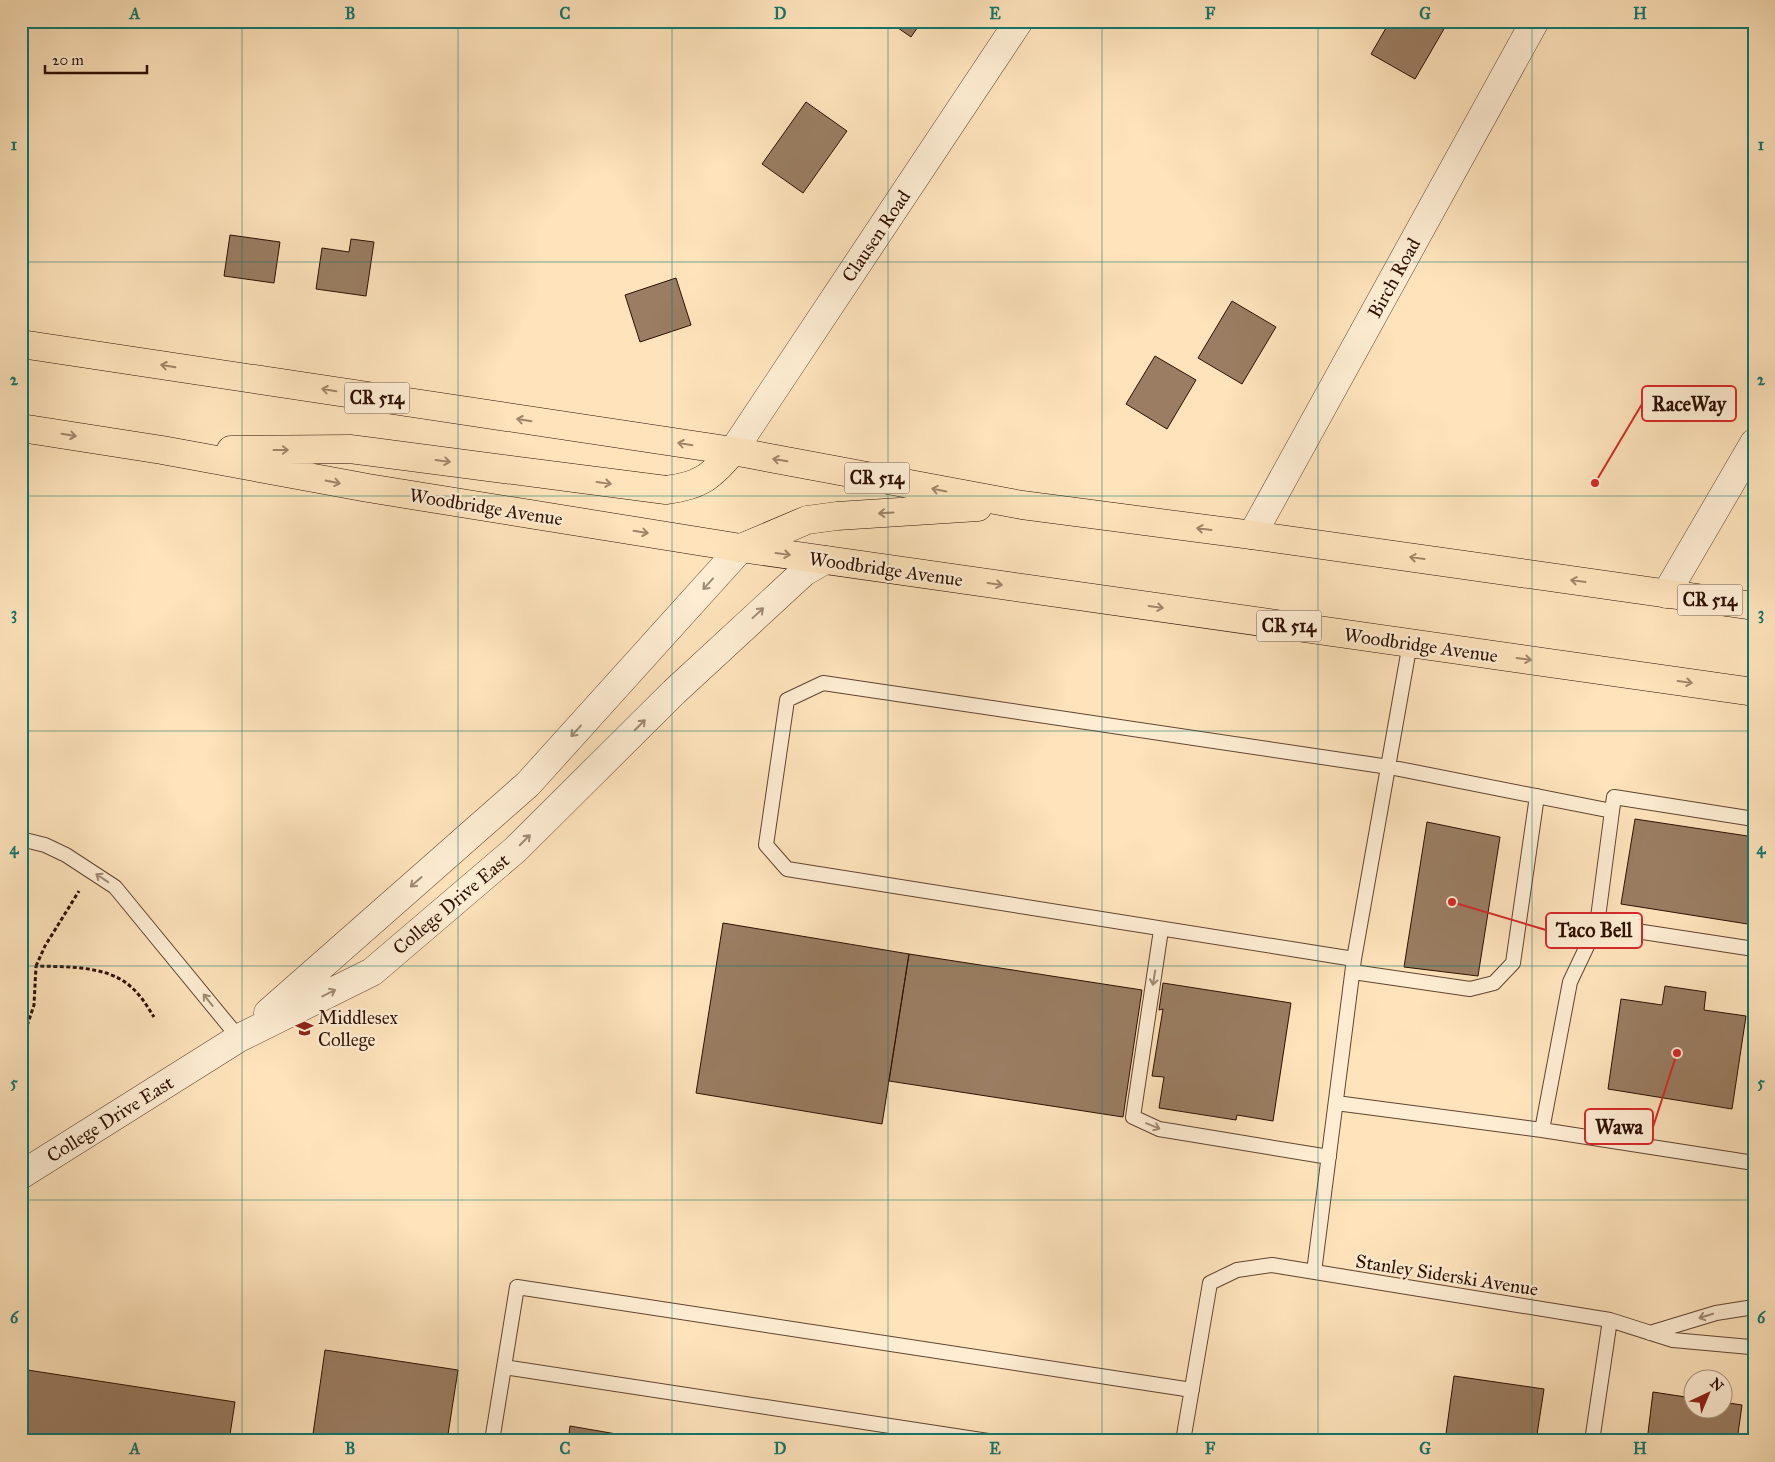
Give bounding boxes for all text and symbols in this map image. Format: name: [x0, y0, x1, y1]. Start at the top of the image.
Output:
text: A: [129, 4, 141, 23]
text: B: [345, 4, 355, 23]
text: C: [560, 4, 571, 23]
text: D: [774, 4, 787, 23]
text: E: [989, 4, 1001, 23]
text: F: [1205, 4, 1216, 23]
text: G: [1419, 4, 1431, 23]
text: H: [1633, 4, 1647, 23]
scale bar: [45, 42, 148, 74]
text: 20 m: [52, 51, 84, 69]
text: 1: [11, 135, 18, 154]
text: 1: [1758, 135, 1765, 154]
street label: Clausen Road: [837, 185, 915, 286]
street label: Birch Road: [1363, 234, 1426, 322]
one-way arrow: [160, 361, 176, 371]
text: 2: [10, 370, 19, 389]
text: 2: [1757, 370, 1766, 389]
road number: CR 514: [344, 382, 410, 413]
one-way arrow: [321, 385, 337, 395]
callout: RaceWay: [1642, 386, 1736, 421]
text: RaceWay: [1652, 392, 1728, 417]
one-way arrow: [516, 415, 532, 425]
one-way arrow: [61, 431, 77, 441]
one-way arrow: [677, 439, 693, 449]
one-way arrow: [272, 445, 289, 455]
one-way arrow: [772, 455, 788, 464]
one-way arrow: [434, 457, 450, 467]
road number: CR 514: [844, 462, 910, 493]
one-way arrow: [324, 477, 340, 487]
one-way arrow: [595, 478, 611, 488]
street label: Woodbridge Avenue: [407, 484, 564, 531]
one-way arrow: [932, 484, 948, 494]
one-way arrow: [878, 508, 894, 517]
one-way arrow: [1196, 523, 1212, 533]
one-way arrow: [632, 528, 648, 538]
street label: Woodbridge Avenue: [807, 547, 964, 592]
one-way arrow: [775, 549, 791, 559]
one-way arrow: [1409, 553, 1425, 563]
one-way arrow: [1570, 576, 1586, 586]
one-way arrow: [702, 578, 714, 591]
one-way arrow: [986, 579, 1002, 589]
road number: CR 514: [1678, 584, 1742, 616]
one-way arrow: [1147, 602, 1163, 612]
text: 3: [11, 604, 17, 624]
text: 3: [1758, 604, 1764, 624]
one-way arrow: [752, 607, 765, 619]
road number: CR 514: [1256, 610, 1322, 642]
street label: Woodbridge Avenue: [1342, 623, 1499, 668]
one-way arrow: [1516, 655, 1532, 665]
one-way arrow: [1677, 677, 1693, 687]
one-way arrow: [634, 719, 646, 731]
one-way arrow: [570, 725, 582, 738]
one-way arrow: [519, 834, 532, 846]
text: 4: [10, 839, 20, 859]
text: 4: [1757, 839, 1767, 859]
street label: College Drive East: [388, 848, 515, 960]
one-way arrow: [95, 873, 109, 883]
one-way arrow: [410, 877, 423, 888]
callout: Taco Bell: [1546, 913, 1642, 948]
text: Taco Bell: [1555, 918, 1633, 942]
one-way arrow: [1148, 970, 1158, 986]
one-way arrow: [321, 988, 336, 997]
one-way arrow: [203, 994, 214, 1007]
place label: Middlesex College: [318, 1006, 399, 1052]
school or university icon: Middlesex College: [294, 1018, 314, 1038]
street label: College Drive East: [42, 1071, 178, 1168]
text: 5: [10, 1073, 18, 1092]
text: 5: [1757, 1073, 1765, 1092]
callout: Wawa: [1585, 1109, 1653, 1144]
text: Wawa: [1595, 1115, 1643, 1139]
one-way arrow: [1145, 1121, 1160, 1131]
street label: Stanley Siderski Avenue: [1354, 1249, 1540, 1301]
text: 6: [10, 1308, 19, 1327]
text: 6: [1757, 1308, 1766, 1327]
one-way arrow: [1698, 1311, 1714, 1321]
north arrow: [1682, 1370, 1732, 1420]
text: N: [1707, 1375, 1727, 1395]
text: A: [129, 1439, 141, 1458]
text: B: [345, 1439, 355, 1458]
text: C: [560, 1439, 571, 1458]
text: D: [774, 1439, 787, 1458]
text: E: [989, 1439, 1001, 1458]
text: F: [1205, 1439, 1216, 1458]
text: G: [1419, 1439, 1431, 1458]
text: H: [1633, 1439, 1647, 1458]

